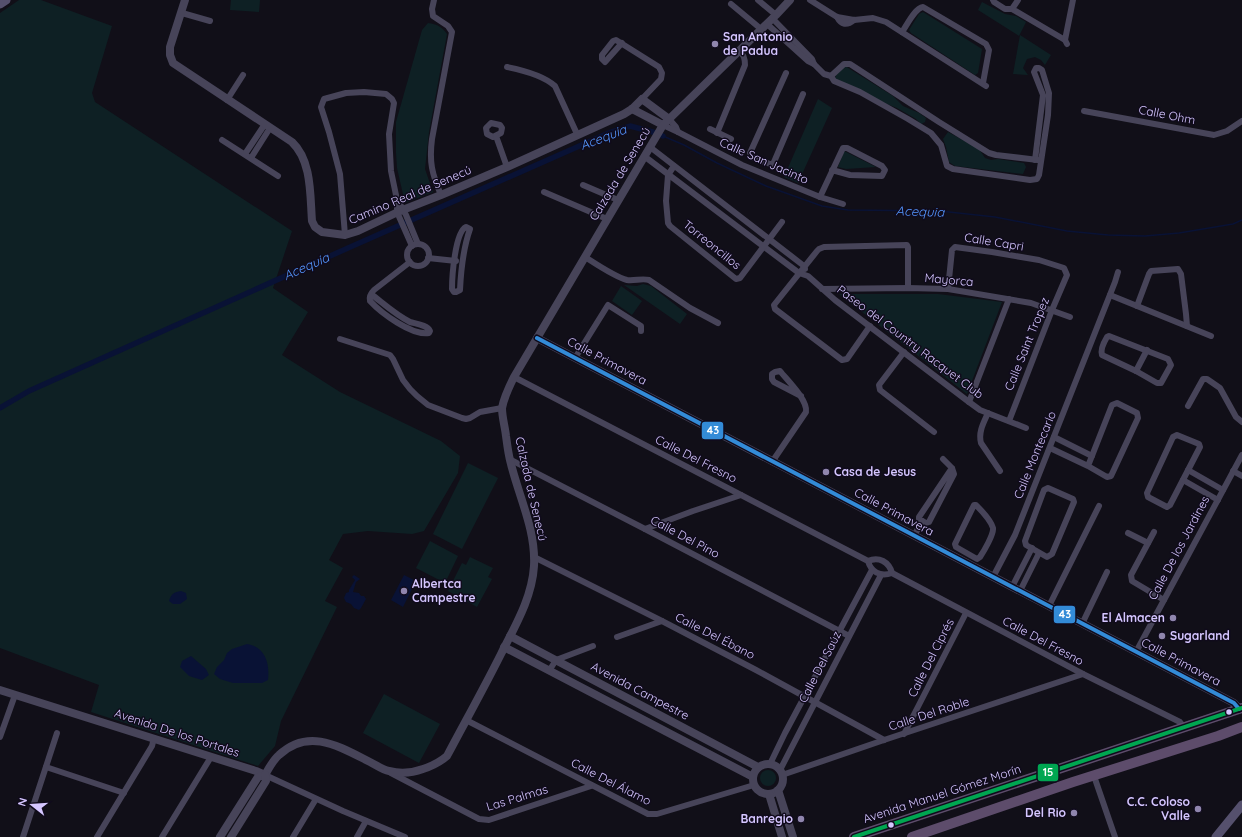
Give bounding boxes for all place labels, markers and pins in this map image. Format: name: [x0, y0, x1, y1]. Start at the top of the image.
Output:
place label: San Antonio de Padua: [723, 29, 793, 58]
marker: San Antonio de Padua: [710, 39, 720, 49]
place label: Casa de Jesus: [834, 464, 916, 479]
marker: Casa de Jesus: [821, 467, 831, 477]
place label: Albertca Campestre: [412, 576, 475, 605]
marker: Albertca Campestre: [399, 586, 409, 596]
place label: El Almacen: [1102, 610, 1165, 625]
marker: El Almacen: [1168, 613, 1178, 623]
place label: Sugarland: [1170, 628, 1230, 643]
marker: Sugarland: [1157, 631, 1167, 641]
unlabelled marker: [1224, 707, 1234, 717]
place label: C.C. Coloso Valle: [1127, 794, 1191, 823]
marker: C.C. Coloso Valle: [1193, 804, 1203, 814]
place label: Del Rio: [1025, 805, 1067, 820]
marker: Del Rio: [1069, 808, 1079, 818]
place label: Banregio: [741, 811, 794, 826]
marker: Banregio: [796, 814, 806, 824]
unlabelled marker: [886, 820, 896, 830]

